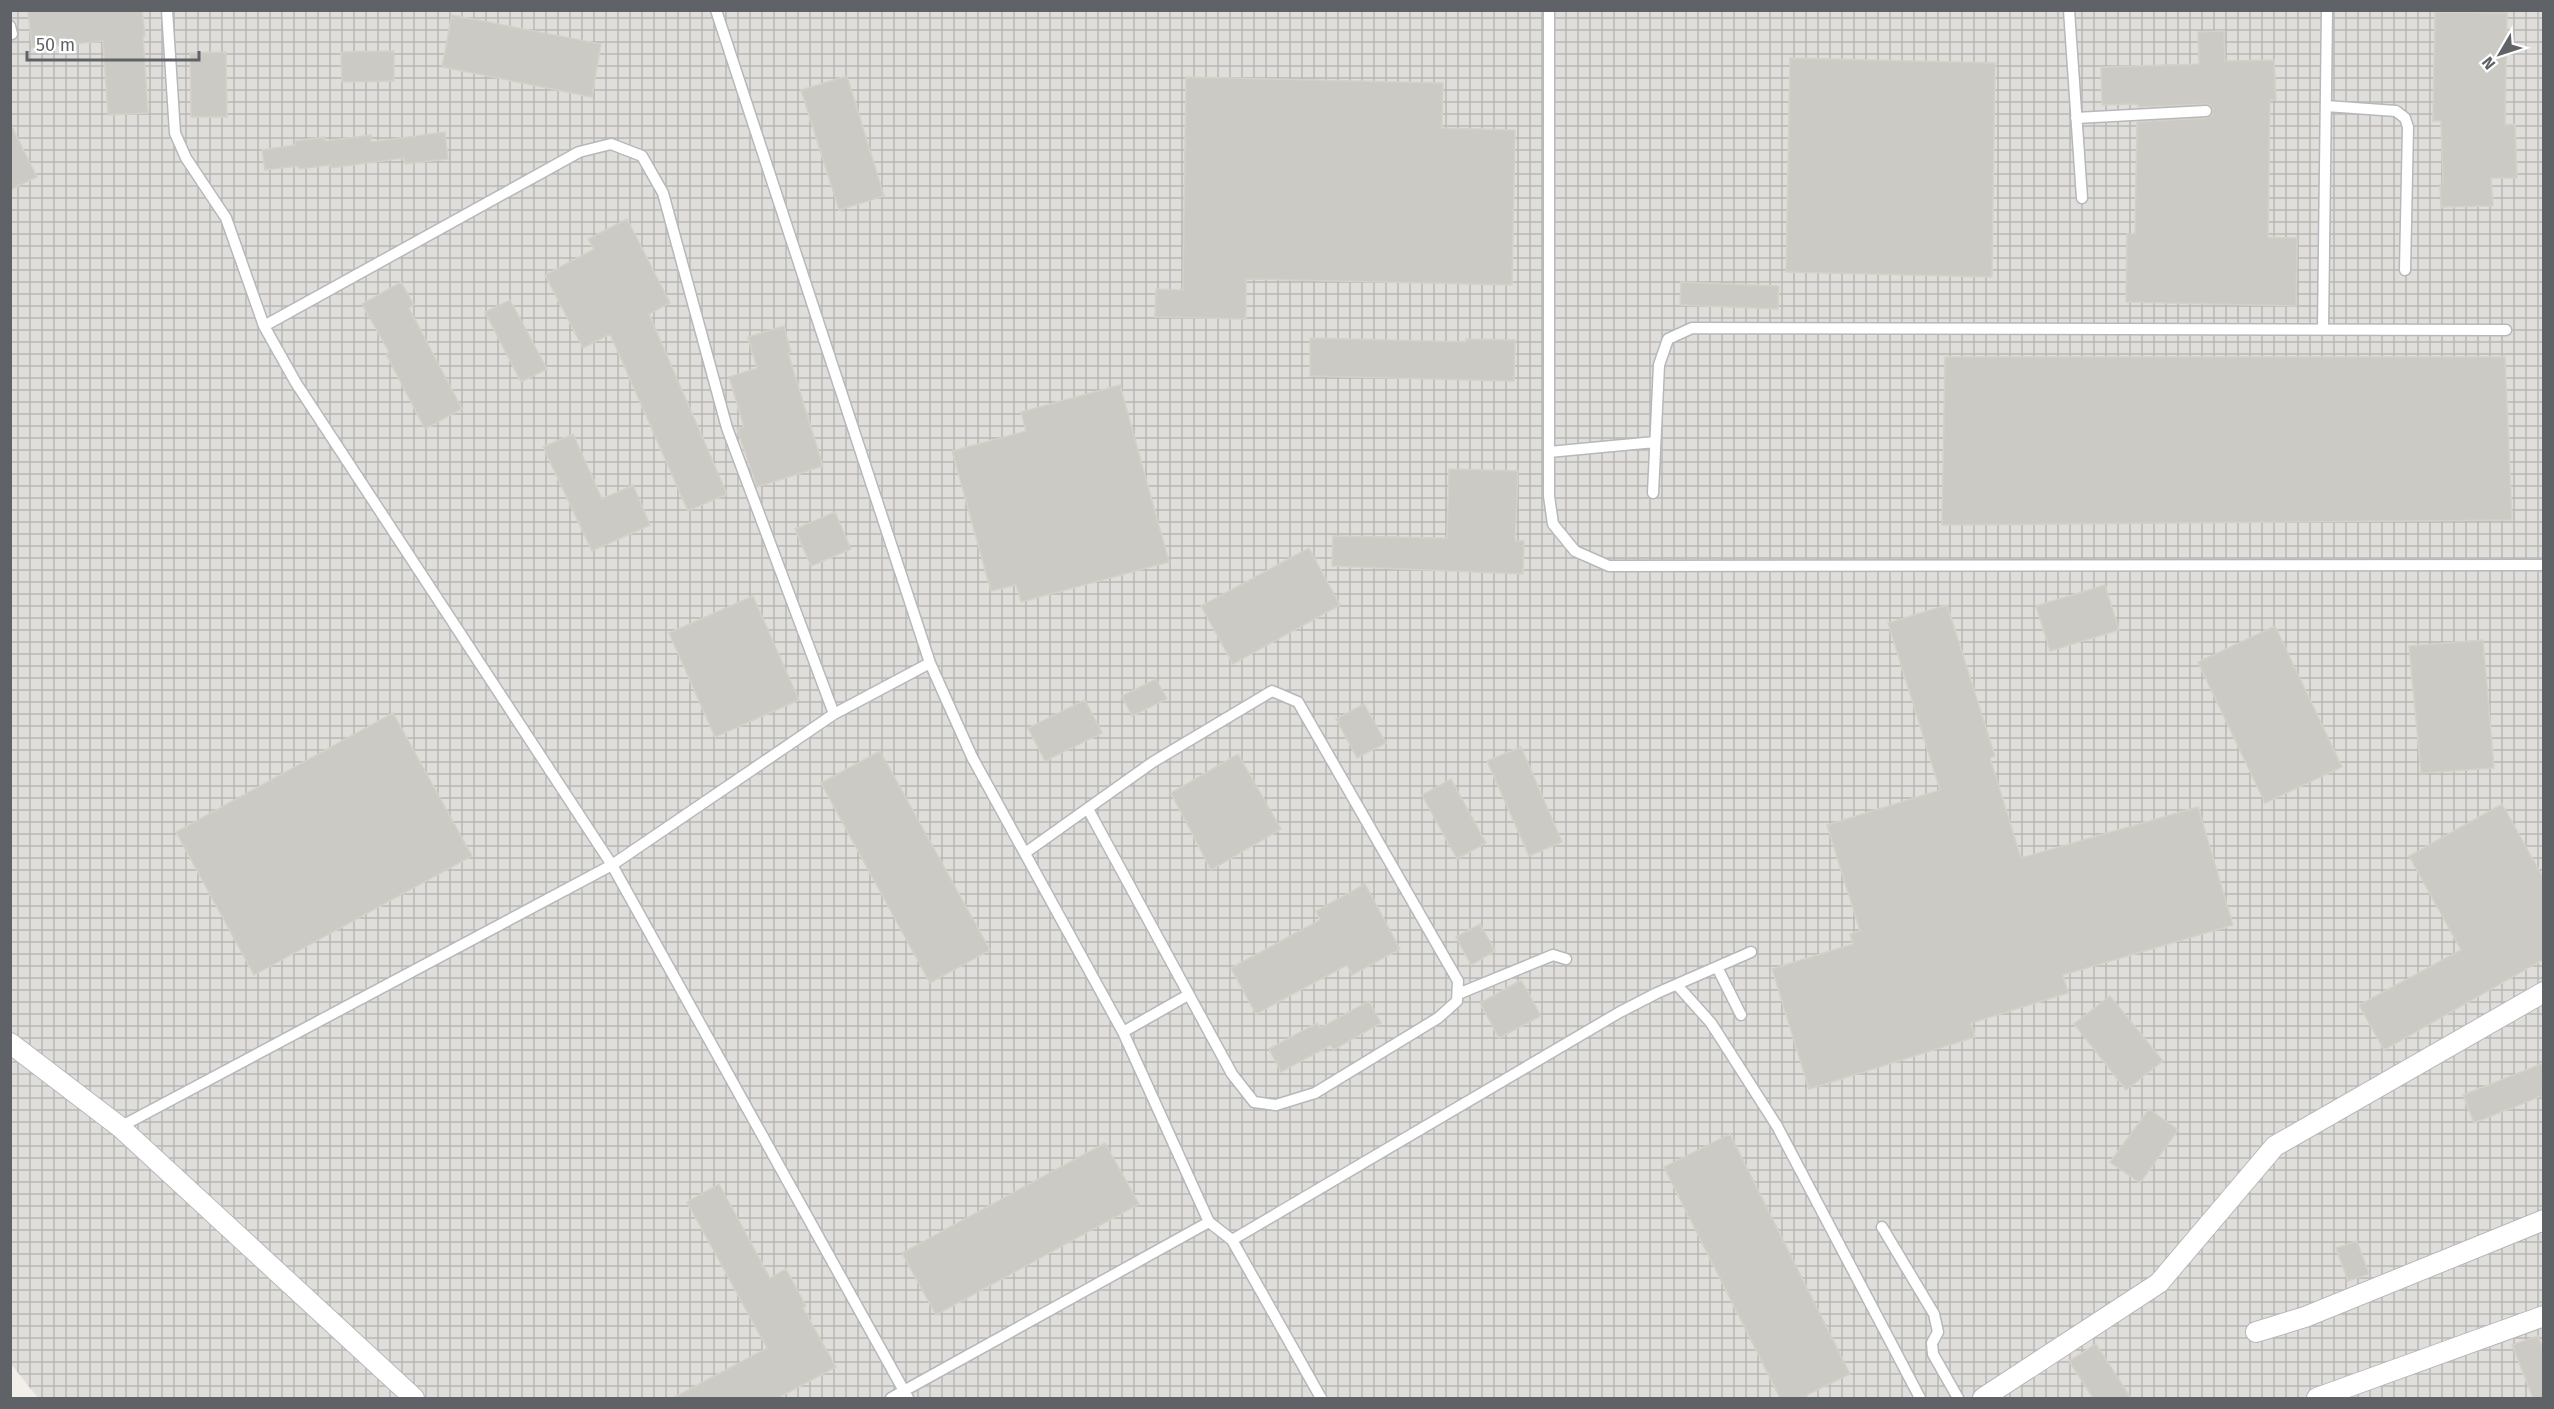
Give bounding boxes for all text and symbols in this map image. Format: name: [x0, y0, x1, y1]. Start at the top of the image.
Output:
scale bar: [27, 24, 200, 62]
north arrow: [2470, 24, 2530, 84]
text: 50 m: [36, 34, 75, 56]
text: N: [2478, 53, 2499, 73]

